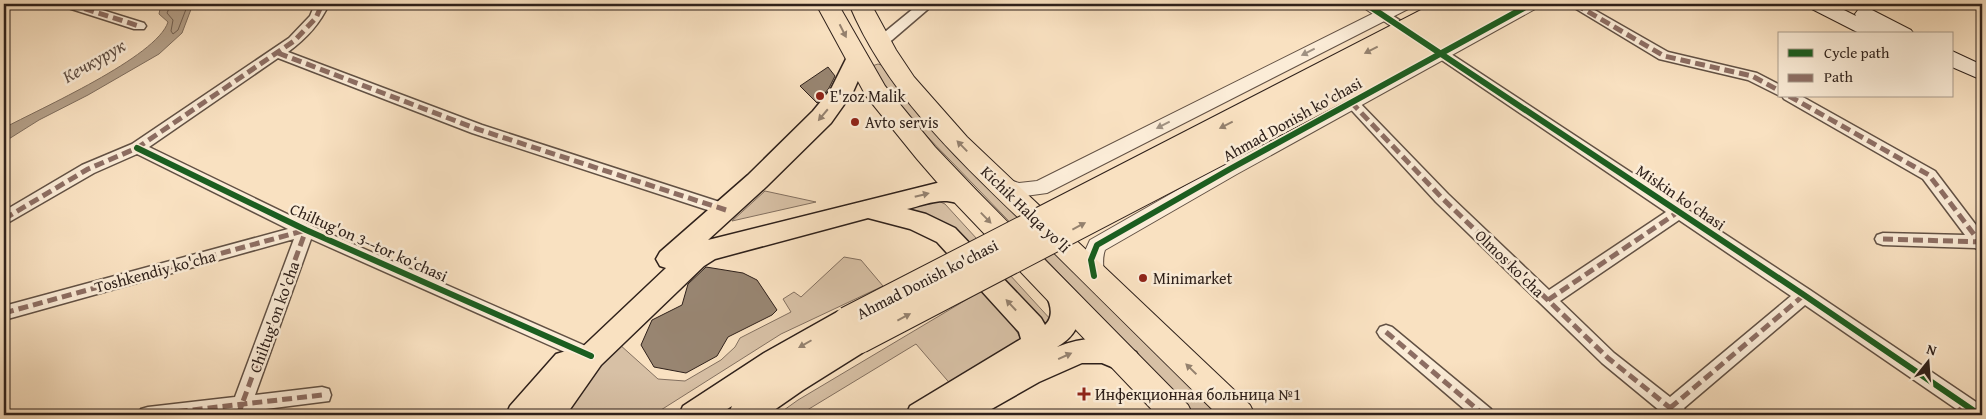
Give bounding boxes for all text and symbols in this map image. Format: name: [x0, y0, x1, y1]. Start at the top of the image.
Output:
one-way arrow: [839, 24, 847, 39]
water label: Кечкурук: [57, 32, 130, 90]
legend: [1778, 32, 1954, 98]
text: Cycle path: [1824, 42, 1890, 63]
one-way arrow: [1364, 46, 1378, 54]
one-way arrow: [1301, 49, 1315, 57]
text: Path: [1824, 66, 1853, 87]
street label: Ahmad Donish ko'chasi: [1218, 70, 1366, 167]
place label: E'zoz Malik: [830, 84, 907, 108]
marker: E'zoz Malik: [814, 90, 826, 102]
one-way arrow: [818, 108, 829, 121]
place label: Avto servis: [865, 110, 939, 134]
marker: Avto servis: [849, 116, 861, 128]
one-way arrow: [1155, 121, 1170, 130]
one-way arrow: [1219, 121, 1234, 129]
one-way arrow: [956, 141, 968, 153]
street label: Miskin ko'chasi: [1631, 158, 1731, 236]
street label: Kichik Halqa yo'li: [976, 160, 1077, 259]
one-way arrow: [914, 191, 929, 199]
street label: Chiltug'on 3--tor koʻchasi: [286, 196, 452, 288]
one-way arrow: [980, 211, 992, 223]
one-way arrow: [1071, 222, 1086, 230]
street label: Olmos ko'cha: [1470, 224, 1551, 303]
street label: Ahmad Donish ko'chasi: [852, 233, 1002, 325]
street label: Toshkendiy ko'cha: [92, 243, 218, 299]
street label: Chiltug'on ko'cha: [243, 257, 305, 376]
place label: Minimarket: [1153, 266, 1233, 290]
marker: Minimarket: [1137, 272, 1149, 284]
one-way arrow: [1005, 300, 1017, 312]
one-way arrow: [896, 313, 911, 321]
north arrow: [1904, 336, 1954, 386]
text: N: [1924, 339, 1940, 361]
one-way arrow: [797, 340, 812, 348]
one-way arrow: [1058, 352, 1072, 360]
one-way arrow: [1186, 363, 1198, 375]
place label: Инфекционная больница №1: [1095, 382, 1301, 406]
marker: Инфекционная больница №1: [1077, 387, 1091, 401]

